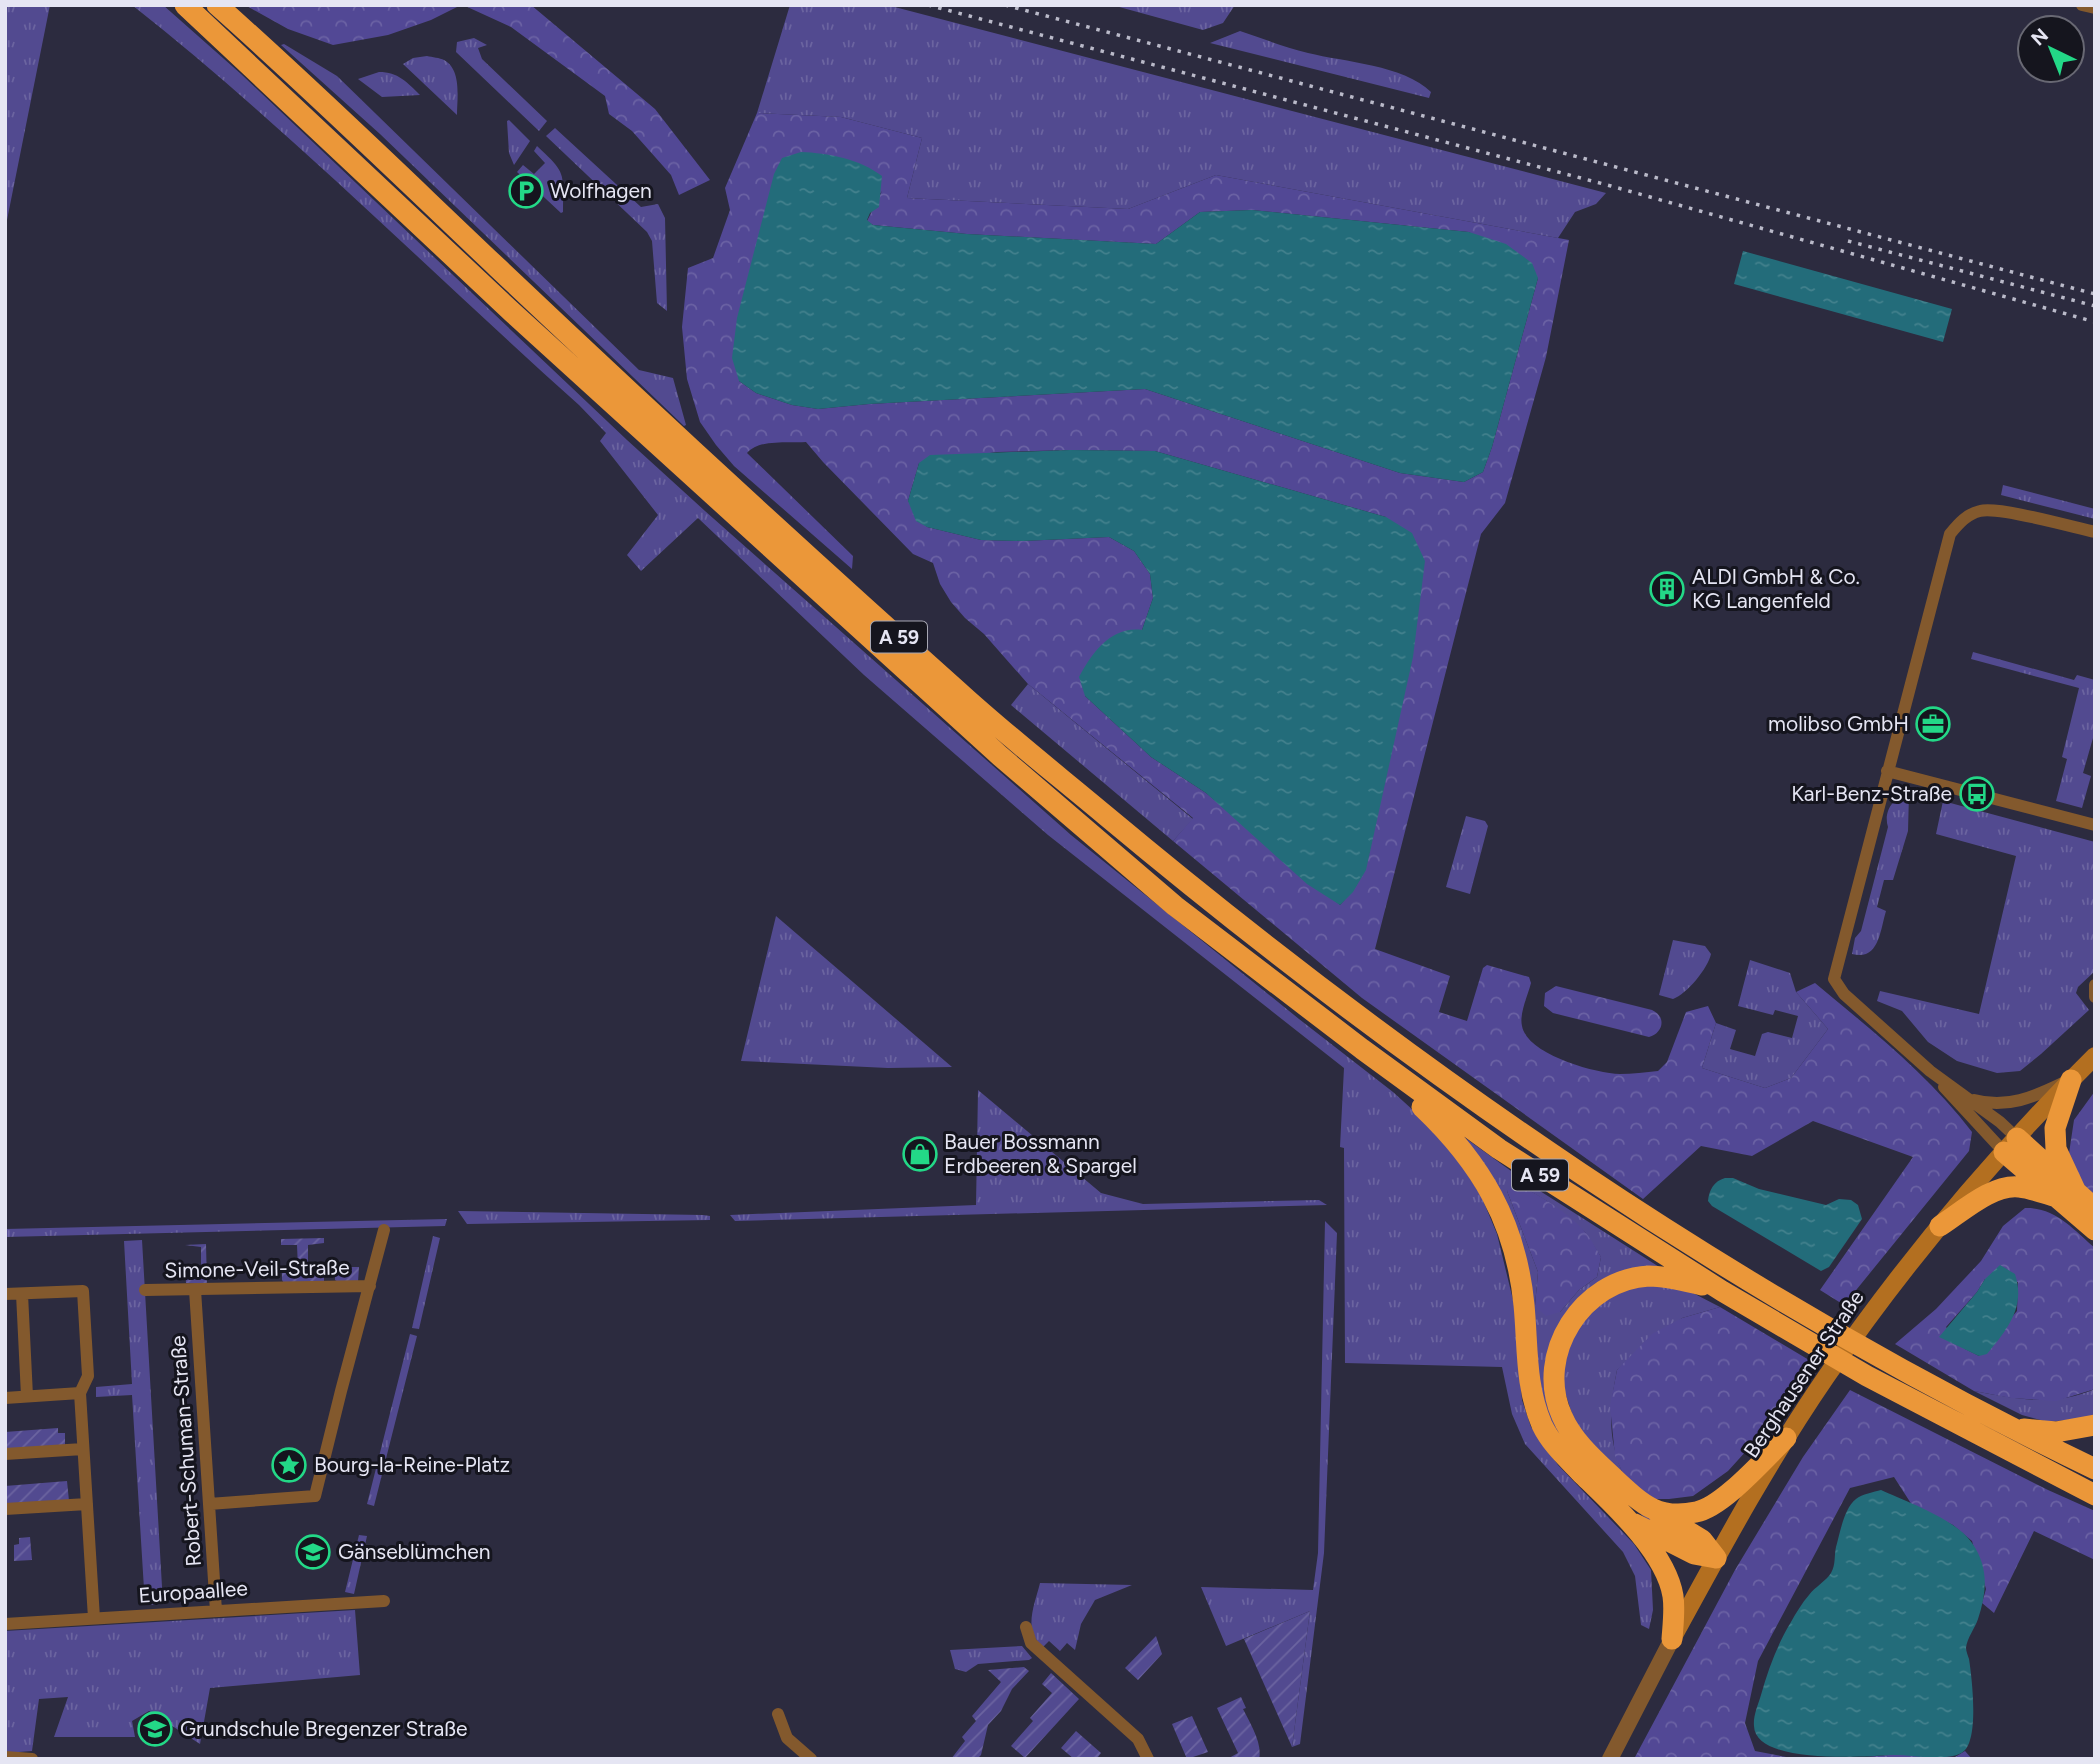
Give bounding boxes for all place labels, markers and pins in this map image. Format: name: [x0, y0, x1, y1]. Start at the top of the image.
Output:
parking icon: Wolfhagen: [507, 172, 545, 210]
place label: Wolfhagen: [550, 178, 652, 203]
place label: ALDI GmbH & Co. KG Langenfeld: [1692, 564, 1860, 613]
building icon: ALDI GmbH & Co. KG Langenfeld: [1648, 570, 1686, 608]
office icon: molibso GmbH: [1914, 705, 1952, 743]
place label: molibso GmbH: [1768, 711, 1909, 736]
bus stop icon: Karl-Benz-Straße: [1958, 775, 1996, 813]
place label: Karl-Benz-Straße: [1791, 781, 1952, 806]
place label: Bauer Bossmann Erdbeeren & Spargel: [944, 1129, 1137, 1178]
shop icon: Bauer Bossmann Erdbeeren & Spargel: [901, 1135, 939, 1173]
place icon: Bourg-la-Reine-Platz: [270, 1446, 308, 1484]
place label: Bourg-la-Reine-Platz: [314, 1452, 510, 1477]
school or university icon: Gänseblümchen: [294, 1533, 332, 1571]
place label: Gänseblümchen: [338, 1539, 490, 1564]
school or university icon: Grundschule Bregenzer Straße: [136, 1710, 174, 1748]
place label: Grundschule Bregenzer Straße: [180, 1716, 468, 1741]

